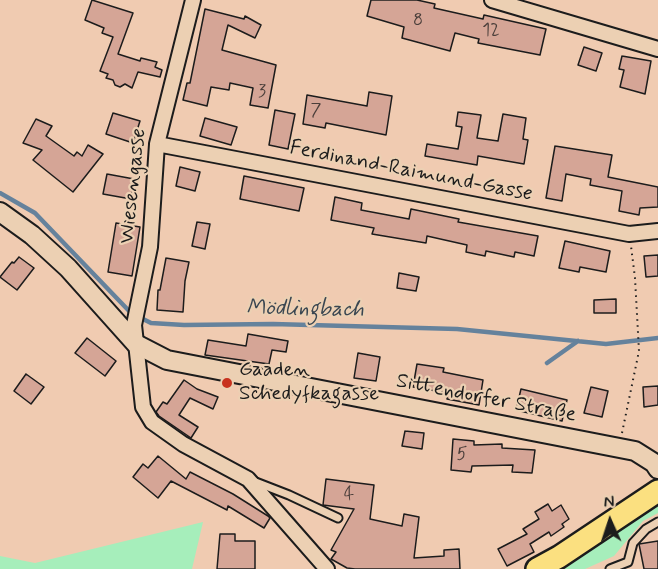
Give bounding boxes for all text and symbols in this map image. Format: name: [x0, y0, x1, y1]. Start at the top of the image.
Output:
house number: 8: [413, 10, 423, 32]
house number: 12: [482, 20, 500, 42]
house number: 3: [258, 81, 266, 103]
house number: 7: [311, 100, 321, 122]
street label: Wiesengasse: [115, 127, 153, 245]
street label: Ferdinand-Raimund-Gasse: [287, 136, 535, 208]
water label: Mödlingbach: [246, 296, 364, 324]
place label: Gaaden Schedyfkagasse: [239, 358, 379, 408]
street label: Sittendorfer Straße: [394, 369, 578, 429]
marker: Gaaden Schedyfkagasse: [220, 376, 234, 390]
house number: 5: [457, 444, 467, 466]
house number: 4: [344, 484, 354, 506]
north arrow: [580, 491, 640, 551]
text: N: [603, 492, 615, 513]

